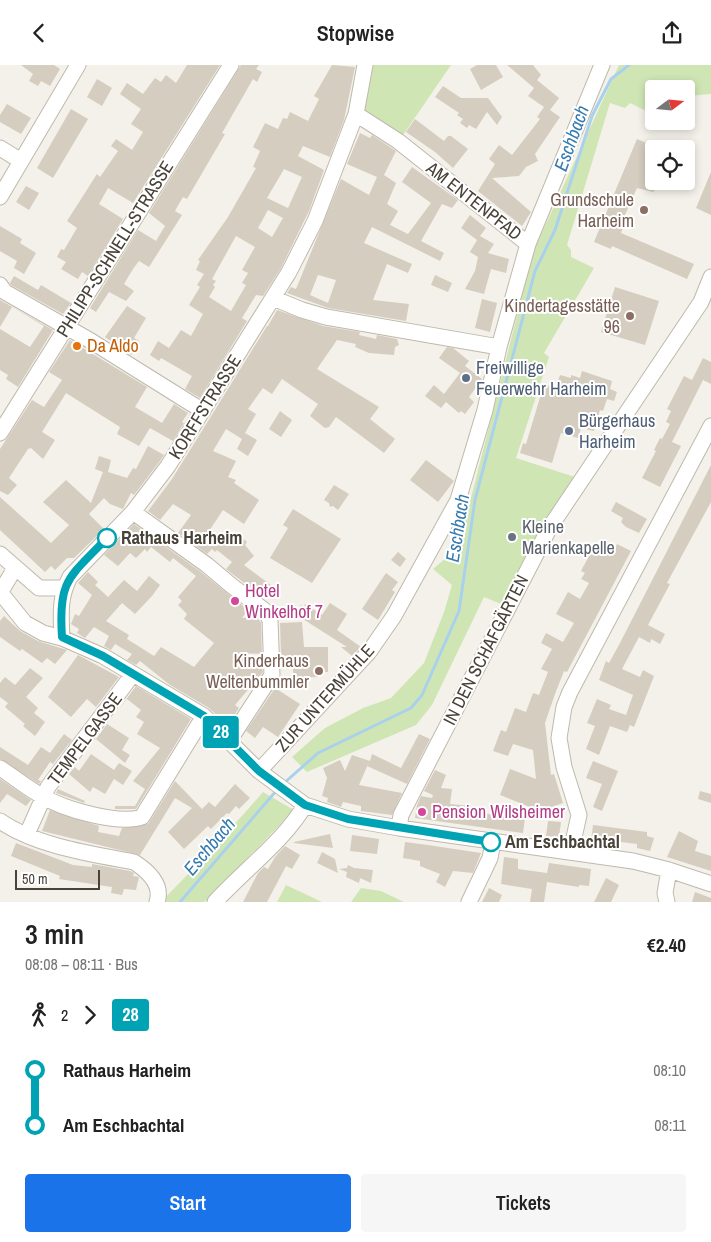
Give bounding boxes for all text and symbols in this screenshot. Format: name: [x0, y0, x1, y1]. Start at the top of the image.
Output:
text: Stopwise: [317, 18, 394, 48]
icon: back: [25, 19, 53, 47]
icon: share: [658, 19, 686, 47]
north arrow: [645, 80, 695, 130]
map controls: [645, 80, 695, 190]
water label: Eschbach: [547, 101, 595, 175]
button: locate: [645, 140, 695, 190]
street label: AM ENTENPFAD: [421, 155, 527, 246]
street label: PHILIPP-SCHNELL-STRASSE: [50, 156, 179, 342]
place label: Grundschule Harheim: [550, 187, 634, 233]
marker: Grundschule Harheim: [638, 204, 650, 216]
place label: Kindertagesstätte 96: [504, 293, 620, 339]
marker: Kindertagesstätte 96: [624, 310, 636, 322]
place label: Da Aldo: [87, 333, 139, 358]
marker: Da Aldo: [71, 340, 83, 352]
street label: KORFFSTRASSE: [162, 350, 247, 464]
place label: Freiwillige Feuerwehr Harheim: [476, 355, 607, 401]
marker: Freiwillige Feuerwehr Harheim: [460, 372, 472, 384]
place label: Bürgerhaus Harheim: [579, 408, 655, 454]
marker: Bürgerhaus Harheim: [563, 425, 575, 437]
water label: Eschbach: [439, 492, 475, 564]
place label: Kleine Marienkapelle: [522, 514, 615, 560]
place label: Rathaus Harheim: [121, 525, 242, 550]
marker: Rathaus Harheim: [97, 528, 117, 548]
marker: Kleine Marienkapelle: [506, 531, 518, 543]
street label: IN DEN SCHAFGÄRTEN: [437, 570, 534, 729]
place label: Hotel Winkelhof 7: [245, 578, 323, 624]
marker: Hotel Winkelhof 7: [229, 595, 241, 607]
street label: ZUR UNTERMÜHLE: [270, 638, 380, 757]
place label: Kinderhaus Weltenbummler: [206, 648, 309, 694]
marker: Kinderhaus Weltenbummler: [313, 665, 325, 677]
street label: TEMPELGASSE: [42, 687, 128, 790]
line badge: 28: [198, 716, 244, 748]
text: 28: [213, 719, 229, 744]
place label: Pension Wilsheimer: [432, 799, 565, 824]
marker: Pension Wilsheimer: [416, 806, 428, 818]
water label: Eschbach: [177, 811, 241, 881]
place label: Am Eschbachtal: [505, 829, 620, 854]
marker: Am Eschbachtal: [481, 832, 501, 852]
scale bar: [15, 867, 100, 890]
text: 50 m: [22, 870, 48, 888]
text: 3 min: [25, 915, 84, 953]
text: €2.40: [647, 932, 686, 958]
text: 08:08 – 08:11 · Bus: [25, 953, 138, 975]
icon: walk: [25, 1001, 53, 1029]
icon: forward: [76, 1001, 104, 1029]
text: 28: [122, 1002, 139, 1027]
text: 2: [61, 1004, 68, 1026]
text: Rathaus Harheim: [63, 1057, 191, 1083]
text: 08:10: [653, 1059, 686, 1081]
text: Am Eschbachtal: [63, 1112, 184, 1138]
text: 08:11: [654, 1114, 686, 1136]
button: Start: [25, 1174, 351, 1232]
button: Tickets: [361, 1174, 686, 1232]

